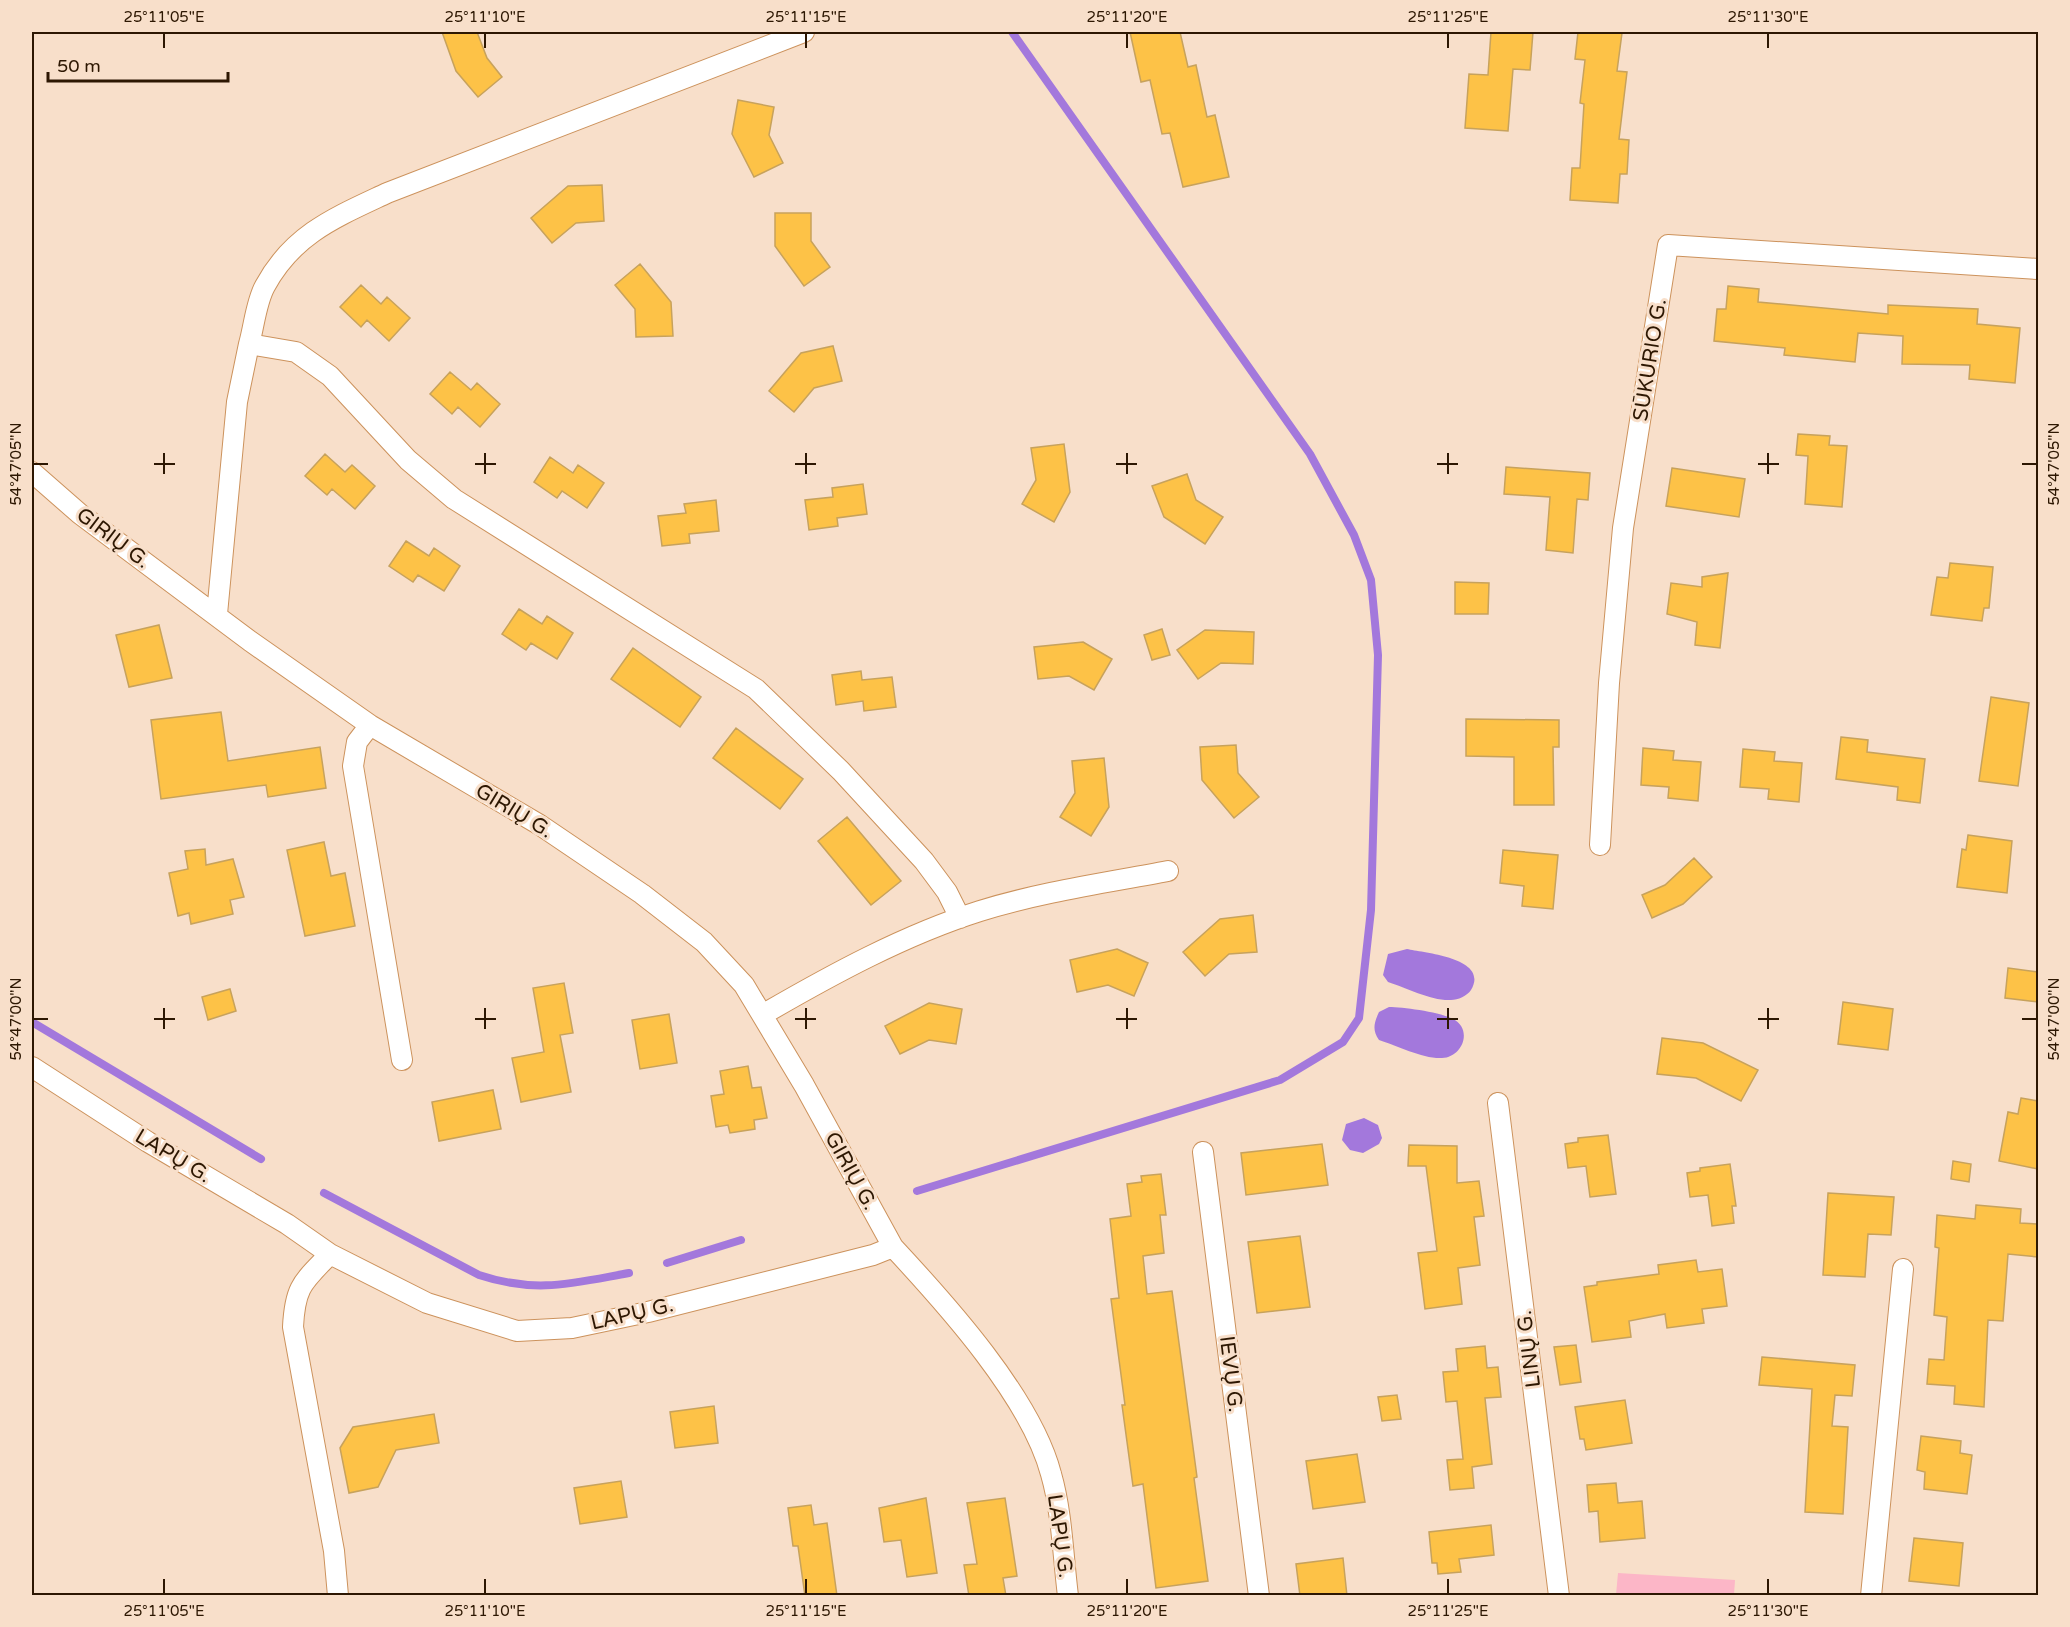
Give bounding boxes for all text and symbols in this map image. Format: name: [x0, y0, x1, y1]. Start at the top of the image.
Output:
text: 25°11'05"E: [124, 8, 204, 26]
text: 25°11'10"E: [445, 8, 525, 26]
text: 25°11'15"E: [766, 8, 846, 26]
text: 25°11'20"E: [1087, 8, 1167, 26]
text: 25°11'25"E: [1408, 8, 1488, 26]
text: 25°11'30"E: [1728, 8, 1808, 26]
scale bar: [48, 45, 228, 83]
text: 50 m: [57, 55, 101, 77]
street label: SŪKURIO G.: [1628, 297, 1672, 423]
text: 54°47'05"N: [7, 422, 25, 506]
text: 54°47'05"N: [2045, 422, 2063, 506]
street label: GIRIŲ G.: [71, 502, 155, 574]
street label: GIRIŲ G.: [471, 778, 557, 844]
text: 54°47'00"N: [7, 977, 25, 1061]
text: 54°47'00"N: [2045, 977, 2063, 1061]
street label: LAPŲ G.: [130, 1124, 216, 1188]
street label: GIRIŲ G.: [819, 1128, 883, 1214]
street label: LAPŲ G.: [588, 1292, 676, 1336]
street label: LINŲ G.: [1512, 1309, 1546, 1389]
street label: IEVŲ G.: [1214, 1334, 1248, 1414]
street label: LAPŲ G.: [1042, 1493, 1078, 1579]
text: 25°11'05"E: [124, 1602, 204, 1620]
text: 25°11'10"E: [445, 1602, 525, 1620]
text: 25°11'15"E: [766, 1602, 846, 1620]
text: 25°11'20"E: [1087, 1602, 1167, 1620]
text: 25°11'25"E: [1408, 1602, 1488, 1620]
text: 25°11'30"E: [1728, 1602, 1808, 1620]

